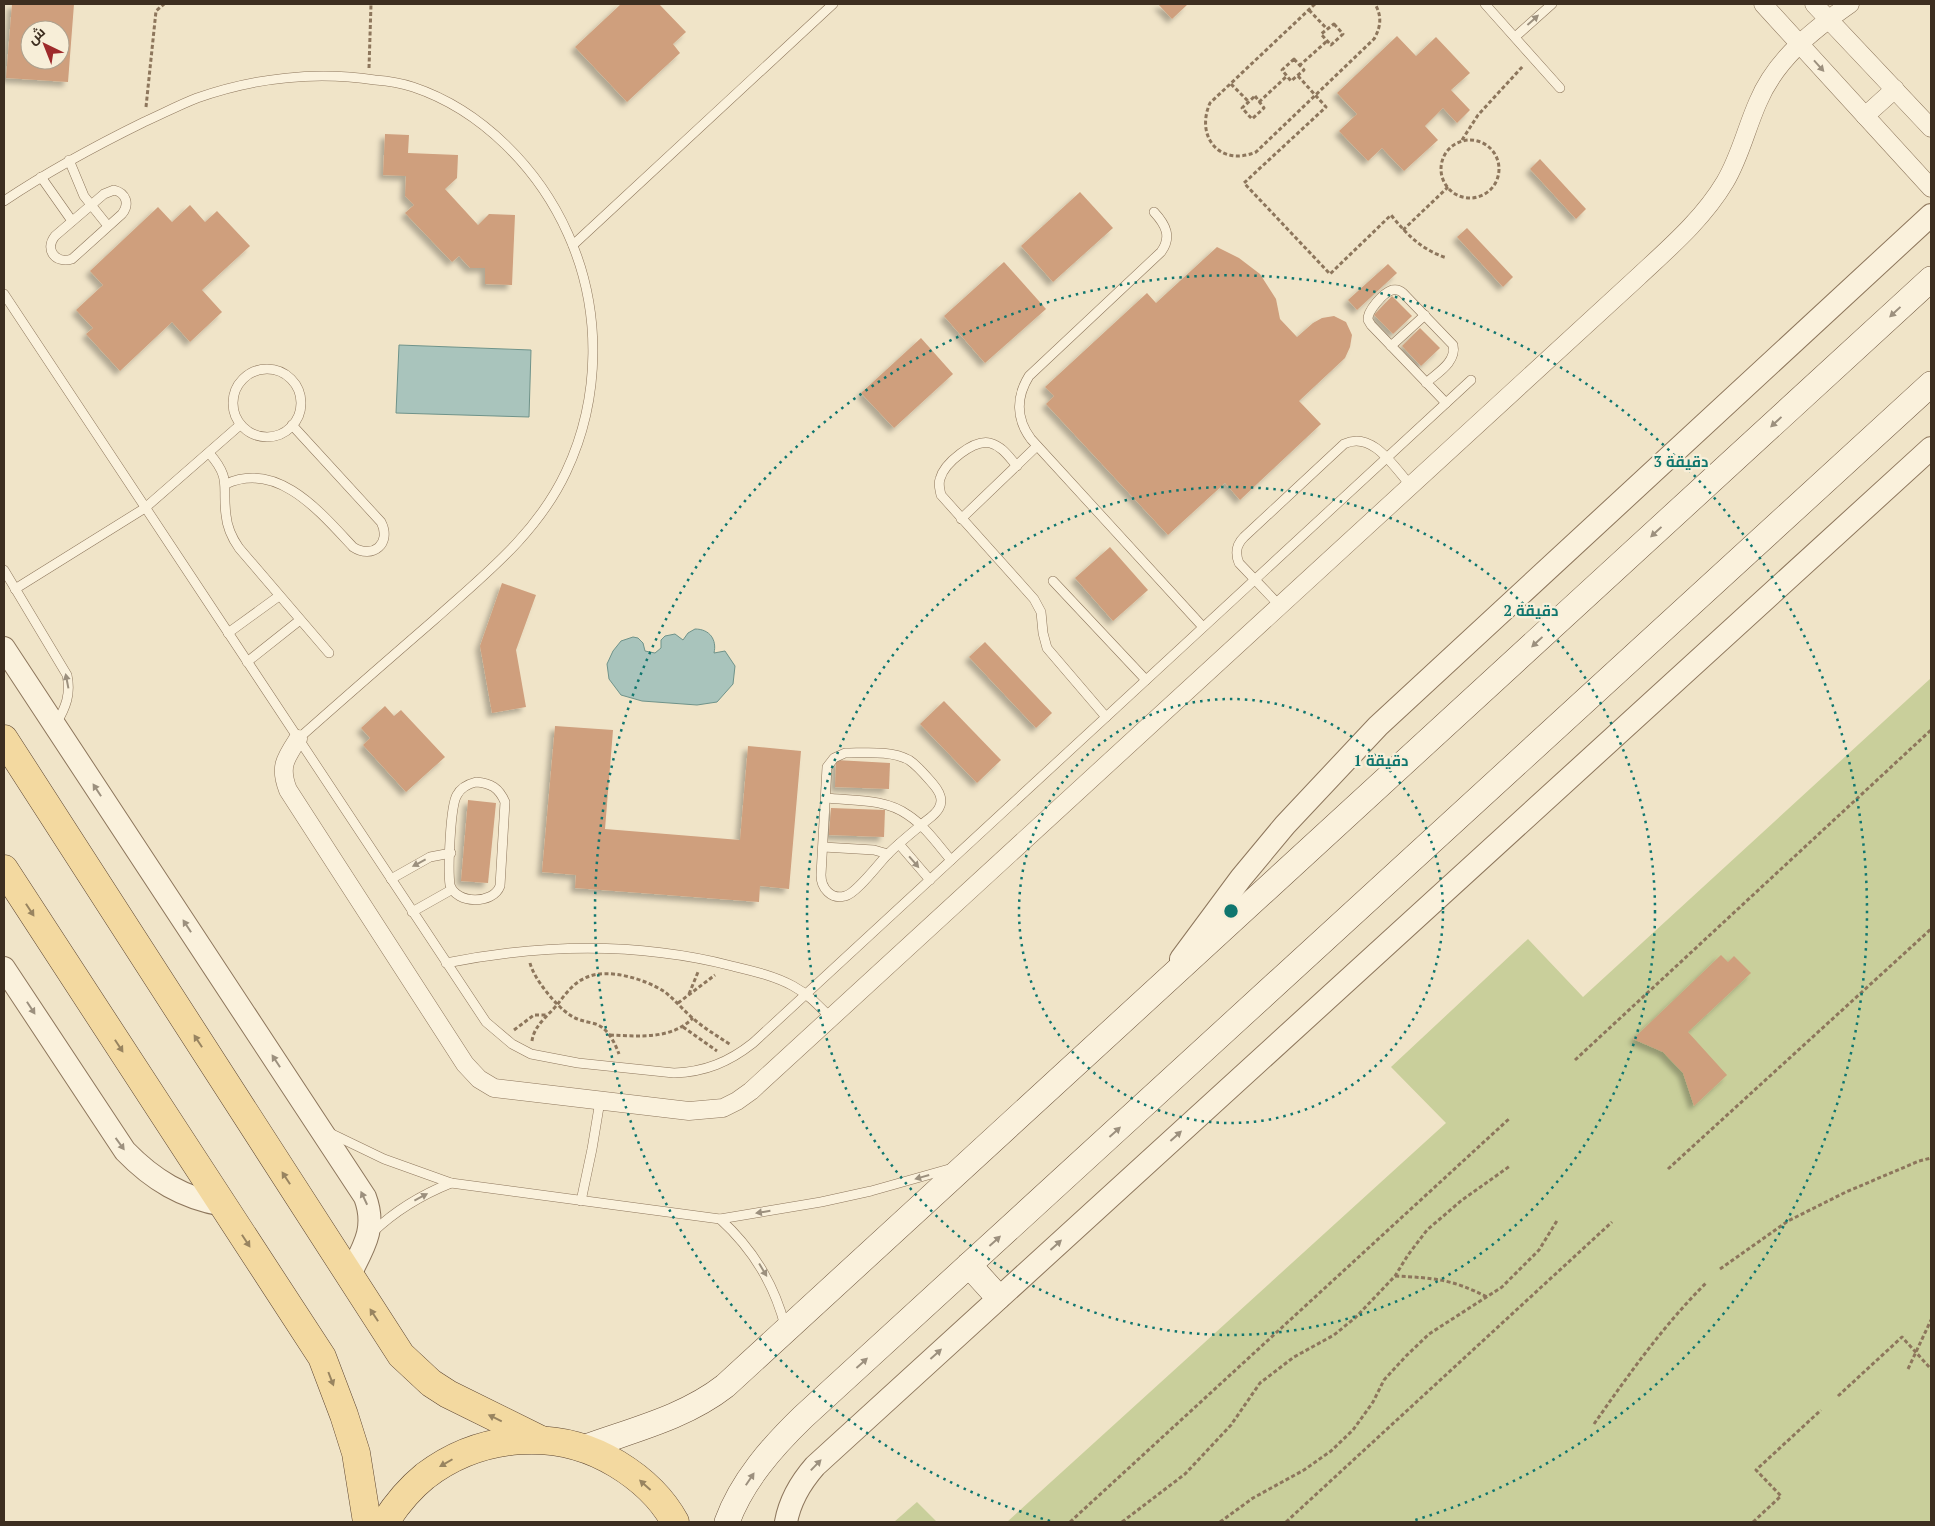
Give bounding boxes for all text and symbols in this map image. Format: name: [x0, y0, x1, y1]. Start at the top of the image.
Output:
one-way arrow: [1527, 15, 1540, 26]
north arrow: [20, 20, 70, 70]
text: ش: [23, 22, 49, 48]
one-way arrow: [1813, 59, 1825, 71]
one-way arrow: [1890, 306, 1902, 318]
one-way arrow: [1770, 416, 1782, 428]
text: 3 دقيقة: [1654, 451, 1708, 471]
one-way arrow: [1651, 526, 1663, 538]
text: 2 دقيقة: [1504, 600, 1558, 620]
one-way arrow: [1531, 636, 1543, 648]
one-way arrow: [63, 673, 71, 688]
text: 1 دقيقة: [1354, 750, 1408, 770]
one-way arrow: [92, 783, 102, 797]
one-way arrow: [909, 855, 920, 868]
one-way arrow: [412, 859, 427, 867]
centre of rings: [1222, 902, 1240, 920]
one-way arrow: [26, 904, 35, 917]
one-way arrow: [182, 919, 191, 932]
one-way arrow: [26, 1002, 35, 1015]
one-way arrow: [194, 1035, 203, 1048]
one-way arrow: [114, 1040, 124, 1053]
one-way arrow: [271, 1055, 281, 1068]
one-way arrow: [1108, 1126, 1120, 1138]
one-way arrow: [1169, 1130, 1182, 1141]
one-way arrow: [115, 1137, 125, 1151]
one-way arrow: [282, 1171, 291, 1185]
one-way arrow: [914, 1174, 929, 1182]
one-way arrow: [360, 1191, 368, 1205]
one-way arrow: [413, 1193, 428, 1201]
one-way arrow: [755, 1209, 771, 1217]
one-way arrow: [242, 1234, 251, 1248]
one-way arrow: [988, 1235, 1000, 1247]
one-way arrow: [1049, 1239, 1061, 1251]
one-way arrow: [758, 1263, 767, 1276]
one-way arrow: [369, 1308, 379, 1321]
one-way arrow: [929, 1349, 942, 1360]
one-way arrow: [856, 1357, 868, 1369]
one-way arrow: [328, 1372, 335, 1387]
one-way arrow: [488, 1414, 502, 1422]
one-way arrow: [439, 1458, 452, 1467]
one-way arrow: [810, 1459, 822, 1471]
one-way arrow: [745, 1473, 754, 1486]
one-way arrow: [639, 1479, 651, 1491]

